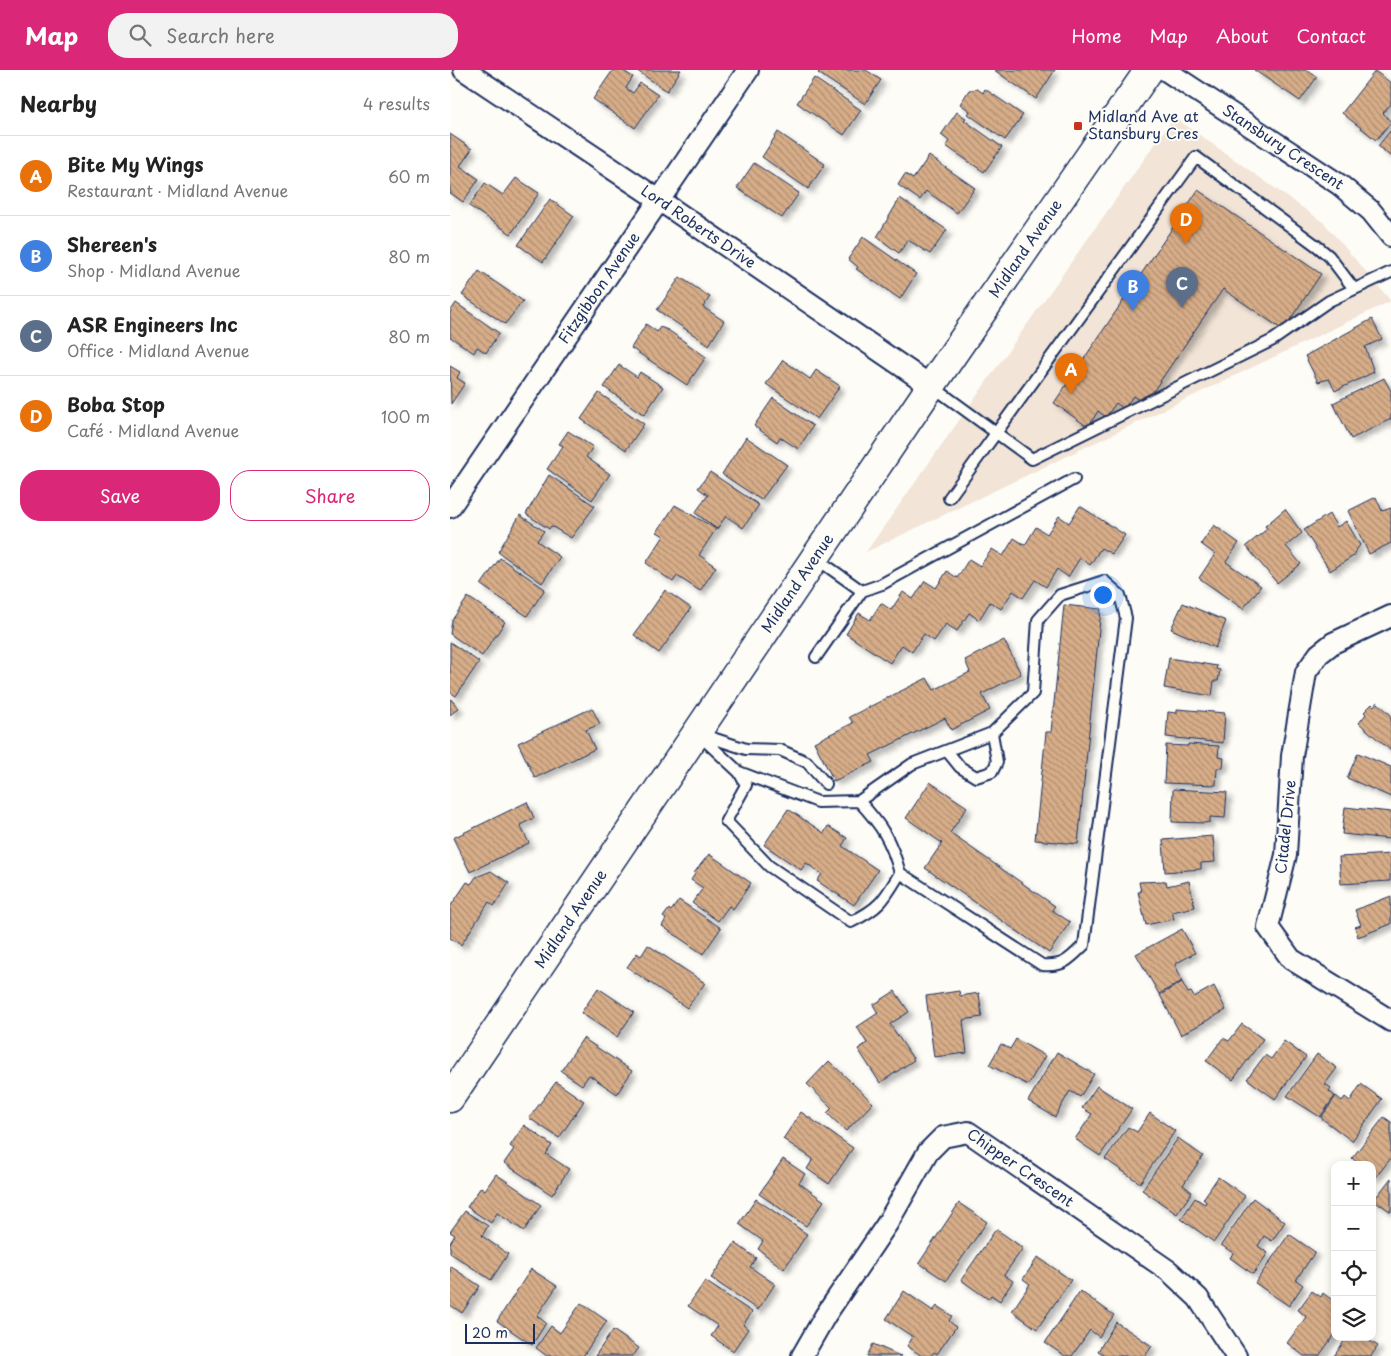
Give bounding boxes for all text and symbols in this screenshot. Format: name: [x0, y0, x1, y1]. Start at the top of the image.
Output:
search box: [108, 13, 458, 58]
text: Map: [25, 17, 78, 53]
icon: search: [126, 21, 154, 49]
text: Search here: [166, 21, 275, 49]
text: Home: [1071, 22, 1121, 49]
text: Map: [1149, 22, 1188, 49]
text: About: [1216, 22, 1268, 49]
text: Contact: [1296, 22, 1366, 49]
text: Nearby: [20, 87, 97, 119]
text: 4 results: [363, 91, 430, 115]
street label: Stansbury Crescent: [1218, 98, 1349, 195]
place label: Midland Ave at Stansbury Cres: [1088, 104, 1199, 144]
marker: Midland Ave at Stansbury Cres: [1072, 120, 1084, 132]
text: Bite My Wings: [67, 150, 204, 178]
text: A: [30, 164, 42, 188]
text: 60 m: [388, 164, 430, 188]
text: Restaurant · Midland Avenue: [67, 178, 288, 202]
street label: Lord Roberts Drive: [637, 178, 761, 273]
street label: Midland Avenue: [982, 194, 1067, 302]
pin: D: [1170, 203, 1202, 244]
street label: Fitzgibbon Avenue: [552, 227, 644, 348]
text: Shereen's: [67, 230, 157, 258]
text: B: [31, 244, 41, 268]
text: 80 m: [388, 244, 430, 268]
text: Shop · Midland Avenue: [67, 258, 241, 282]
pin: C: [1166, 267, 1198, 308]
pin: B: [1117, 270, 1149, 311]
text: ASR Engineers Inc: [67, 310, 238, 338]
text: C: [30, 324, 42, 348]
text: 80 m: [388, 324, 430, 348]
text: Office · Midland Avenue: [67, 338, 250, 362]
pin: A: [1055, 353, 1087, 394]
text: Boba Stop: [67, 390, 165, 418]
text: D: [30, 404, 42, 428]
text: 100 m: [381, 404, 430, 428]
text: Café · Midland Avenue: [67, 418, 239, 442]
button: Save: [20, 470, 220, 521]
button: Share: [230, 470, 430, 521]
street label: Midland Avenue: [755, 528, 838, 637]
your location: [1090, 582, 1116, 608]
street label: Citadel Drive: [1268, 779, 1301, 875]
street label: Midland Avenue: [528, 864, 611, 972]
street label: Chipper Crescent: [963, 1122, 1079, 1212]
map controls: [1331, 1161, 1376, 1341]
button: +: [1331, 1161, 1376, 1206]
button: −: [1331, 1206, 1376, 1251]
button: locate: [1331, 1251, 1376, 1296]
button: layers: [1331, 1296, 1376, 1341]
scale bar: [465, 1321, 535, 1344]
text: 20 m: [472, 1322, 508, 1343]

